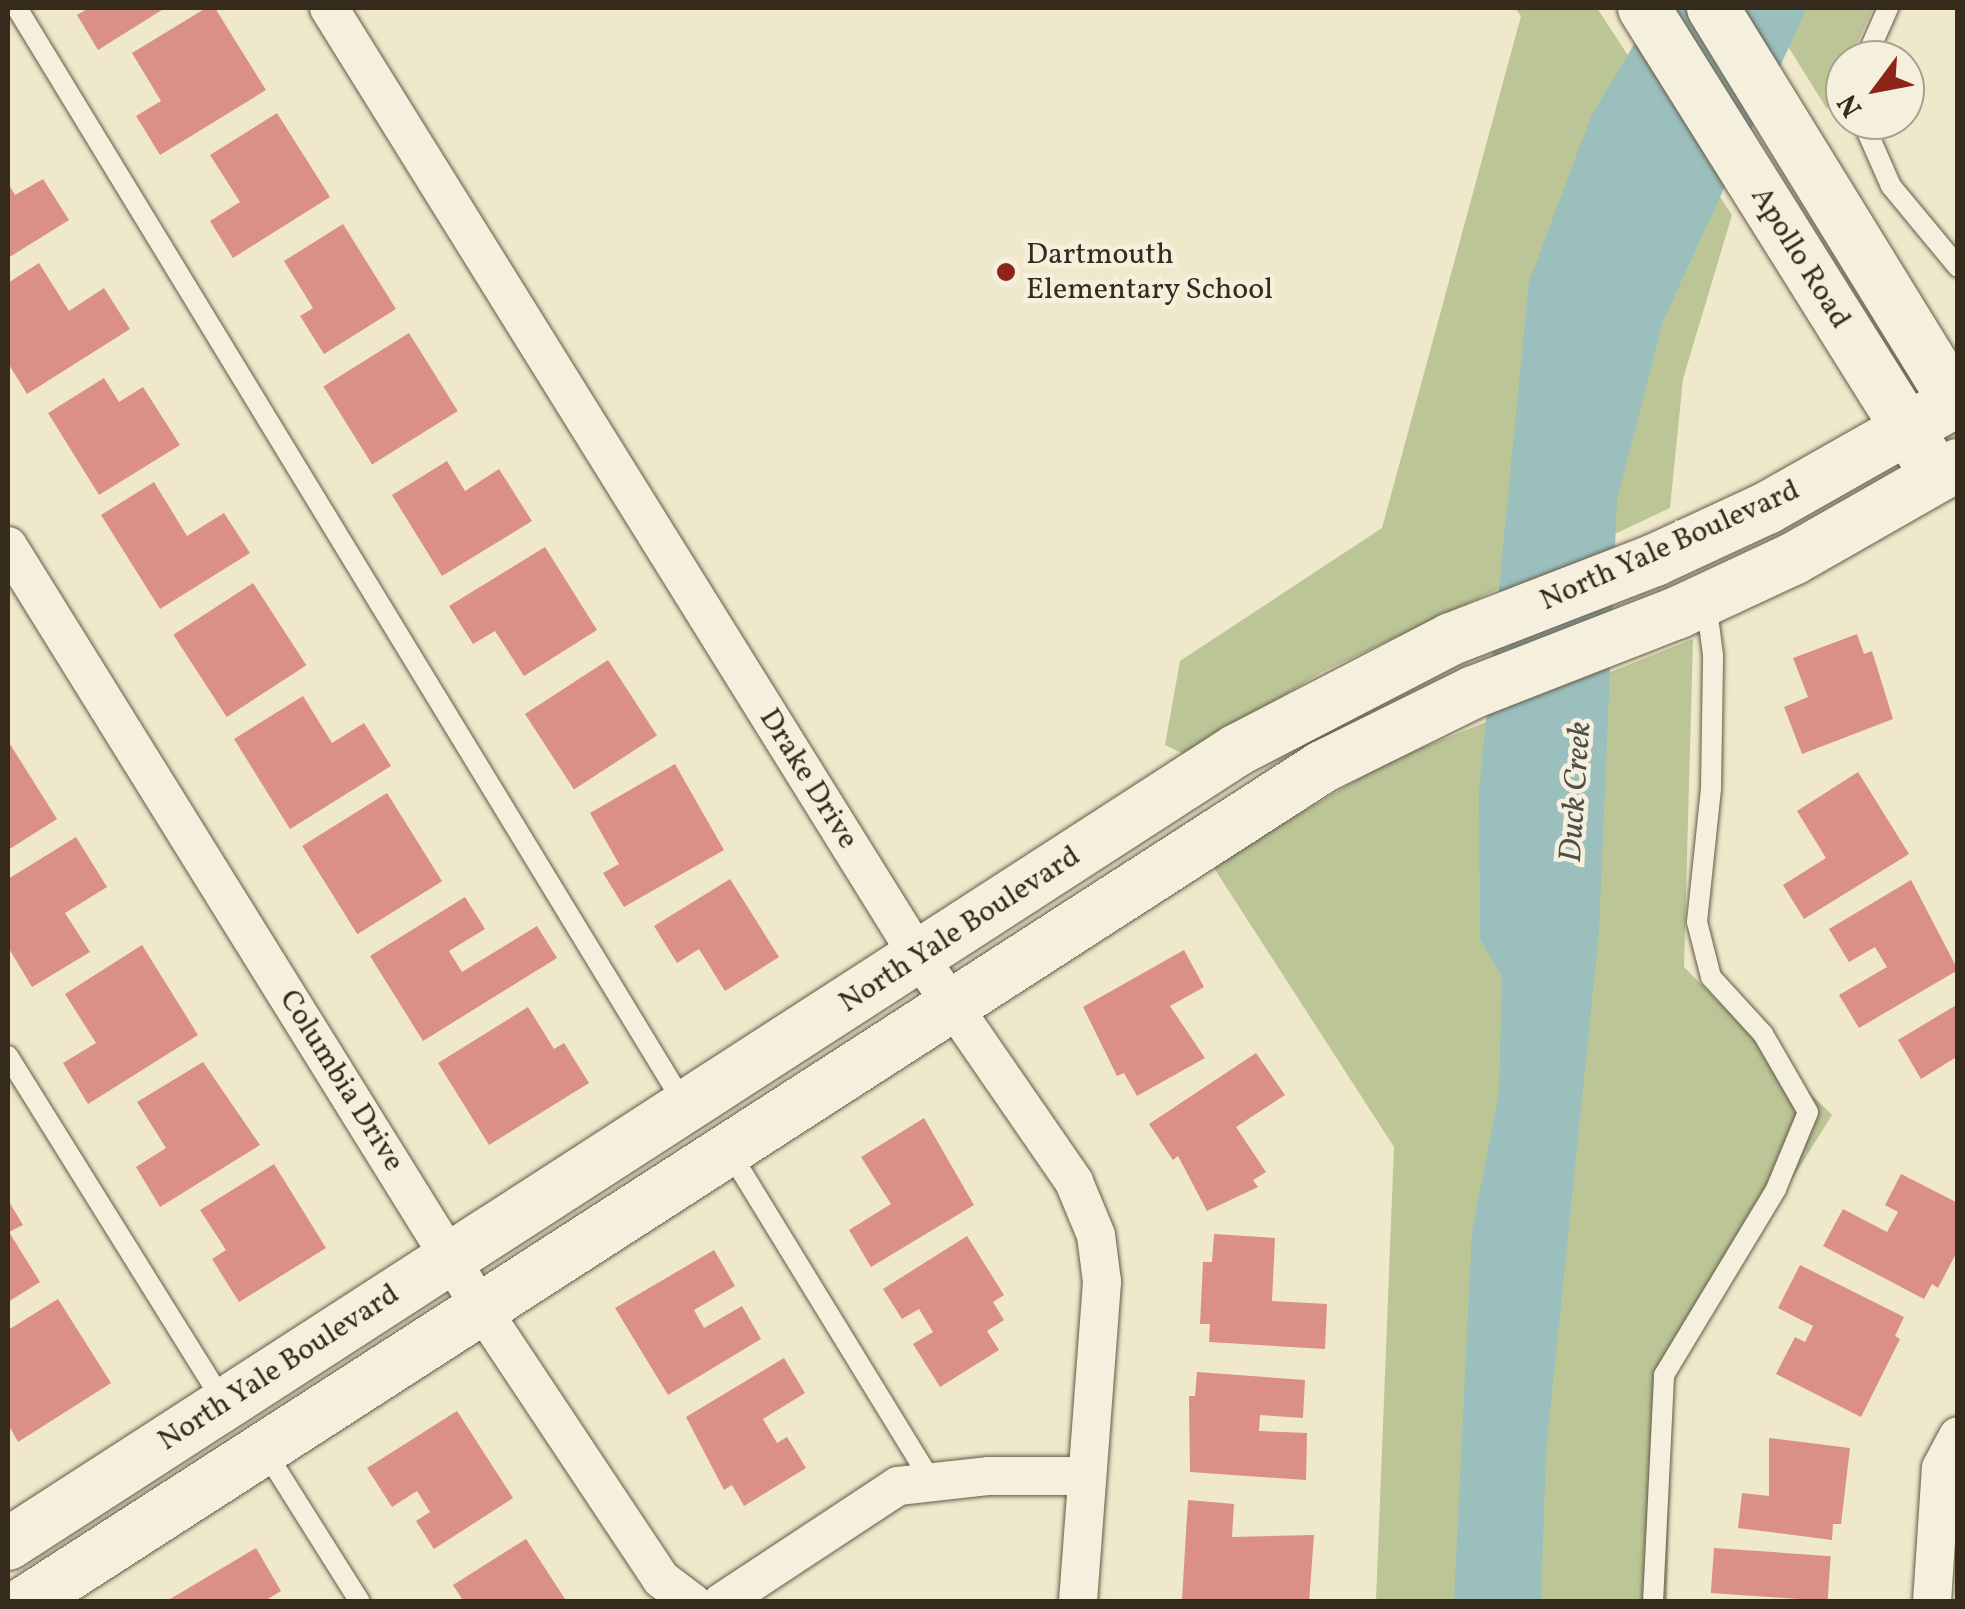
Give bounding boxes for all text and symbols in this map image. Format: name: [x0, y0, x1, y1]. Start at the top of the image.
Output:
north arrow: [1825, 40, 1925, 140]
text: N: [1829, 86, 1873, 124]
street label: Apollo Road: [1742, 180, 1858, 336]
place label: Dartmouth Elementary School: [1026, 237, 1274, 308]
marker: Dartmouth Elementary School: [995, 261, 1017, 283]
street label: North Yale Boulevard: [1534, 472, 1806, 620]
street label: Drake Drive: [751, 702, 865, 856]
water label: Duck Creek: [1553, 720, 1601, 864]
street label: North Yale Boulevard: [832, 838, 1088, 1022]
street label: Columbia Drive: [271, 984, 411, 1178]
street label: North Yale Boulevard: [151, 1276, 407, 1460]

